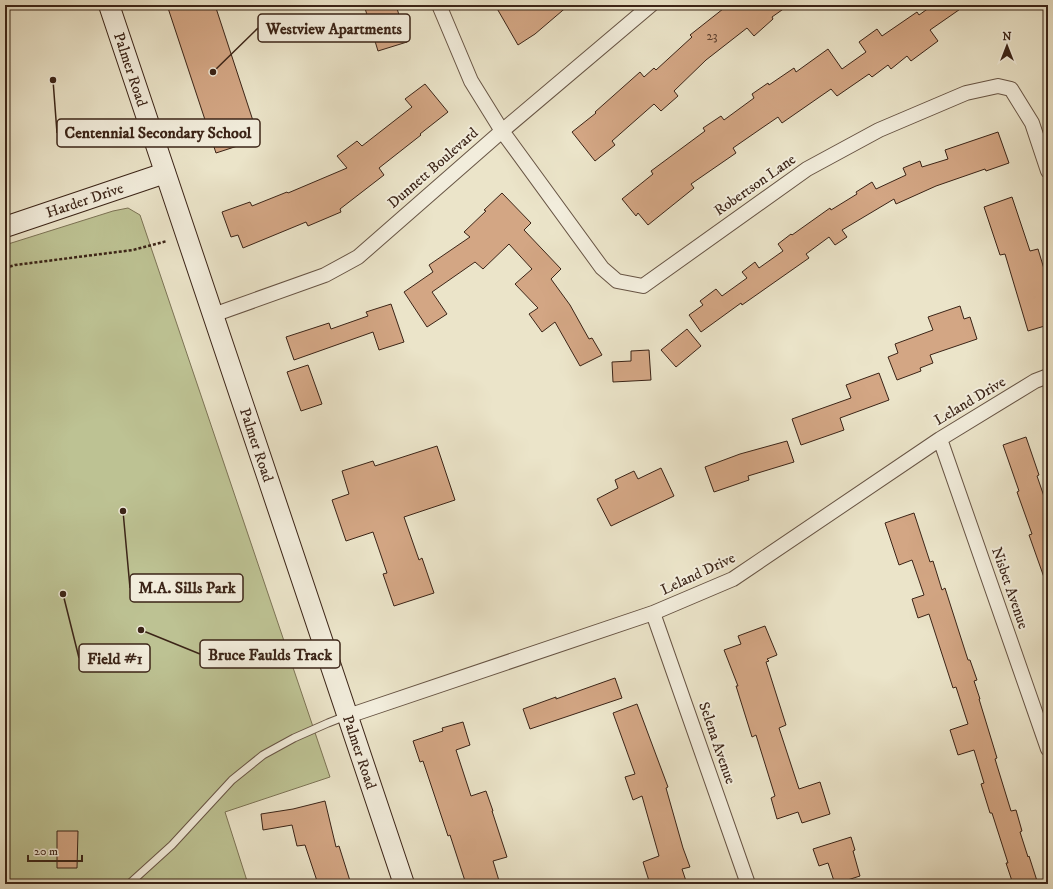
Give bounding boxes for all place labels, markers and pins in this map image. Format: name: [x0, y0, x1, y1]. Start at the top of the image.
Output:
callout: Westview Apartments: [258, 14, 410, 42]
callout: Centennial Secondary School: [57, 119, 260, 147]
callout: M.A. Sills Park: [130, 574, 243, 602]
callout: Bruce Faulds Track: [200, 640, 340, 668]
callout: Field #1: [79, 644, 150, 672]

